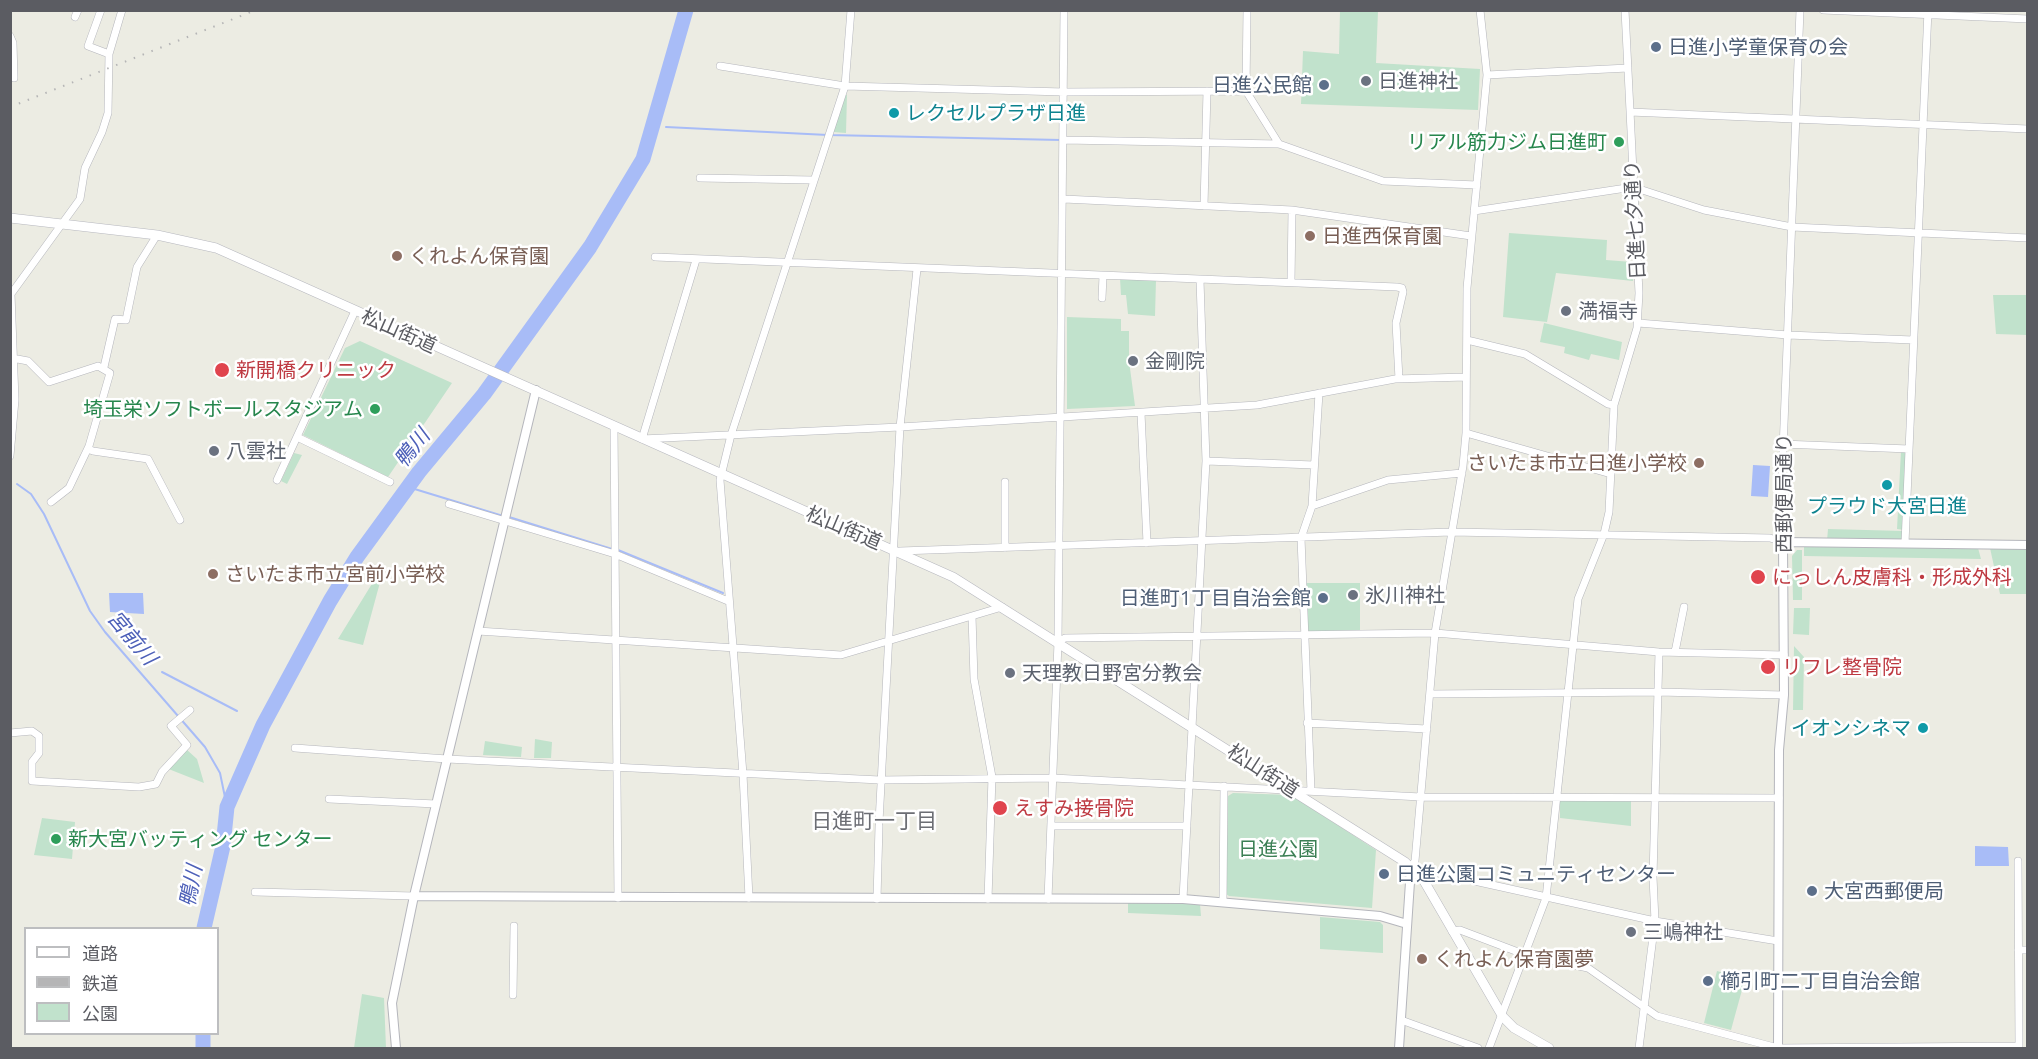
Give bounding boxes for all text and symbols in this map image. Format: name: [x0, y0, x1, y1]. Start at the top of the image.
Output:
place label: 日進小学童保育の会: [1668, 35, 1848, 59]
marker: 日進小学童保育の会: [1649, 40, 1663, 54]
place label: 日進神社: [1378, 69, 1458, 93]
place label: 日進公民館: [1212, 73, 1312, 97]
marker: 日進神社: [1359, 74, 1373, 88]
marker: 日進公民館: [1317, 78, 1331, 92]
place label: レクセルプラザ日進: [906, 101, 1086, 125]
marker: レクセルプラザ日進: [887, 106, 901, 120]
place label: リアル筋力ジム日進町: [1407, 130, 1607, 154]
marker: リアル筋力ジム日進町: [1612, 135, 1626, 149]
street label: 日進七夕通り: [1620, 159, 1650, 281]
place label: 日進西保育園: [1322, 224, 1442, 248]
marker: 日進西保育園: [1303, 229, 1317, 243]
place label: くれよん保育園: [409, 244, 549, 268]
marker: くれよん保育園: [390, 249, 404, 263]
place label: 満福寺: [1578, 299, 1638, 323]
street label: 松山街道: [358, 304, 440, 358]
marker: 満福寺: [1559, 304, 1573, 318]
place label: 金剛院: [1145, 349, 1205, 373]
marker: 金剛院: [1126, 354, 1140, 368]
place label: 新開橋クリニック: [236, 358, 396, 382]
marker: 新開橋クリニック: [213, 361, 231, 379]
place label: 埼玉栄ソフトボールスタジアム: [83, 397, 363, 421]
marker: 埼玉栄ソフトボールスタジアム: [368, 402, 382, 416]
water label: 鴨川: [389, 424, 435, 472]
street label: 西郵便局通り: [1772, 433, 1796, 553]
place label: 八雲社: [226, 439, 286, 463]
marker: 八雲社: [207, 444, 221, 458]
place label: さいたま市立日進小学校: [1467, 451, 1687, 475]
marker: さいたま市立日進小学校: [1692, 456, 1706, 470]
marker: プラウド大宮日進: [1880, 478, 1894, 492]
place label: プラウド大宮日進: [1807, 494, 1967, 518]
street label: 松山街道: [802, 501, 886, 555]
place label: さいたま市立宮前小学校: [225, 562, 445, 586]
place label: にっしん皮膚科・形成外科: [1772, 565, 2012, 589]
marker: さいたま市立宮前小学校: [206, 567, 220, 581]
marker: にっしん皮膚科・形成外科: [1749, 568, 1767, 586]
place label: 氷川神社: [1365, 583, 1445, 607]
place label: 日進町1丁目自治会館: [1120, 586, 1311, 610]
marker: 氷川神社: [1346, 588, 1360, 602]
marker: 日進町1丁目自治会館: [1316, 591, 1330, 605]
water label: 宮前川: [102, 606, 162, 670]
place label: リフレ整骨院: [1782, 655, 1902, 679]
marker: リフレ整骨院: [1759, 658, 1777, 676]
place label: 天理教日野宮分教会: [1022, 661, 1202, 685]
marker: 天理教日野宮分教会: [1003, 666, 1017, 680]
place label: イオンシネマ: [1791, 716, 1911, 740]
marker: イオンシネマ: [1916, 721, 1930, 735]
street label: 松山街道: [1223, 739, 1303, 803]
place label: えすみ接骨院: [1014, 796, 1134, 820]
marker: えすみ接骨院: [991, 799, 1009, 817]
district label: 日進町一丁目: [811, 808, 937, 834]
place label: 新大宮バッティング センター: [68, 827, 333, 851]
marker: 新大宮バッティング センター: [49, 832, 63, 846]
park label: 日進公園: [1238, 837, 1318, 861]
place label: 日進公園コミュニティセンター: [1396, 862, 1676, 886]
water label: 鴨川: [175, 863, 207, 909]
marker: 日進公園コミュニティセンター: [1377, 867, 1391, 881]
place label: 大宮西郵便局: [1824, 879, 1944, 903]
marker: 大宮西郵便局: [1805, 884, 1819, 898]
place label: 三嶋神社: [1643, 920, 1723, 944]
marker: 三嶋神社: [1624, 925, 1638, 939]
legend: [24, 927, 219, 1035]
text: 道路: [82, 943, 118, 963]
place label: くれよん保育園夢: [1434, 947, 1594, 971]
marker: くれよん保育園夢: [1415, 952, 1429, 966]
place label: 櫛引町二丁目自治会館: [1720, 969, 1920, 993]
text: 鉄道: [82, 973, 118, 993]
marker: 櫛引町二丁目自治会館: [1701, 974, 1715, 988]
text: 公園: [82, 1003, 118, 1023]

